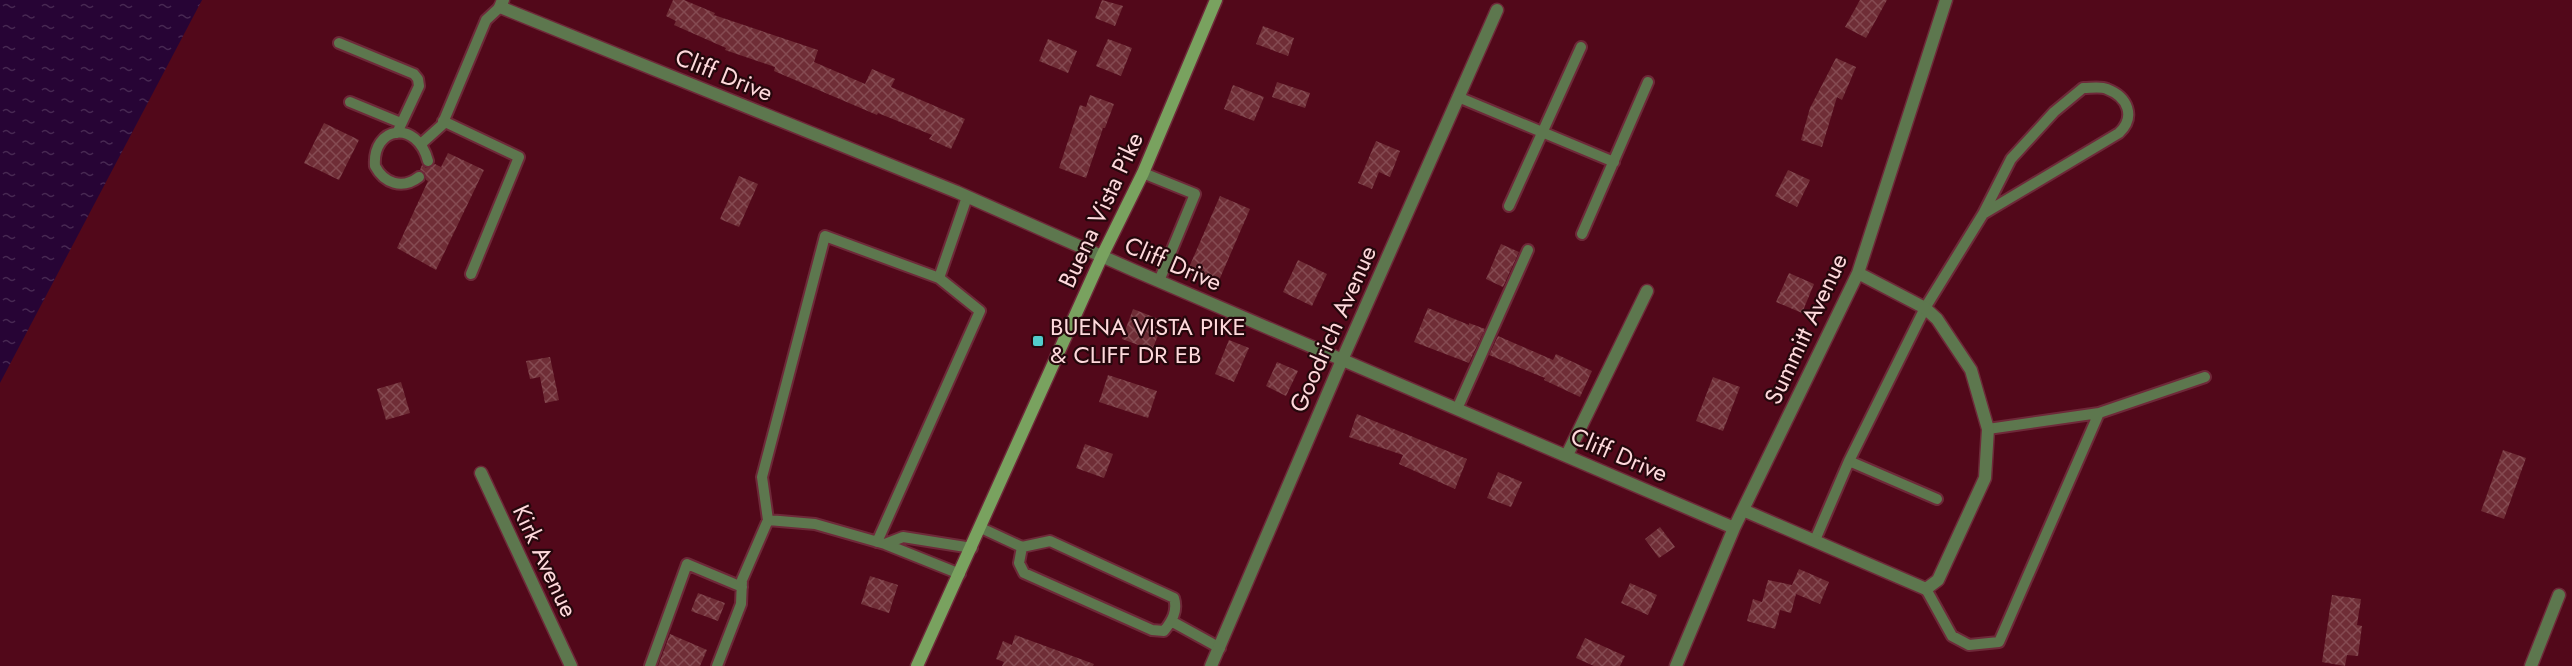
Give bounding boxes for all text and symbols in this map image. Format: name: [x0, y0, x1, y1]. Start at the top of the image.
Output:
street label: Cliff Drive: [670, 39, 778, 110]
street label: Buena Vista Pike: [1049, 126, 1152, 293]
street label: Cliff Drive: [1119, 227, 1227, 300]
street label: Goodrich Avenue: [1280, 240, 1385, 418]
street label: Summitt Avenue: [1755, 248, 1856, 410]
place label: BUENA VISTA PIKE & CLIFF DR EB: [1050, 309, 1246, 372]
marker: BUENA VISTA PIKE & CLIFF DR EB: [1031, 334, 1045, 348]
street label: Cliff Drive: [1565, 418, 1673, 491]
street label: Kirk Avenue: [504, 499, 587, 623]

